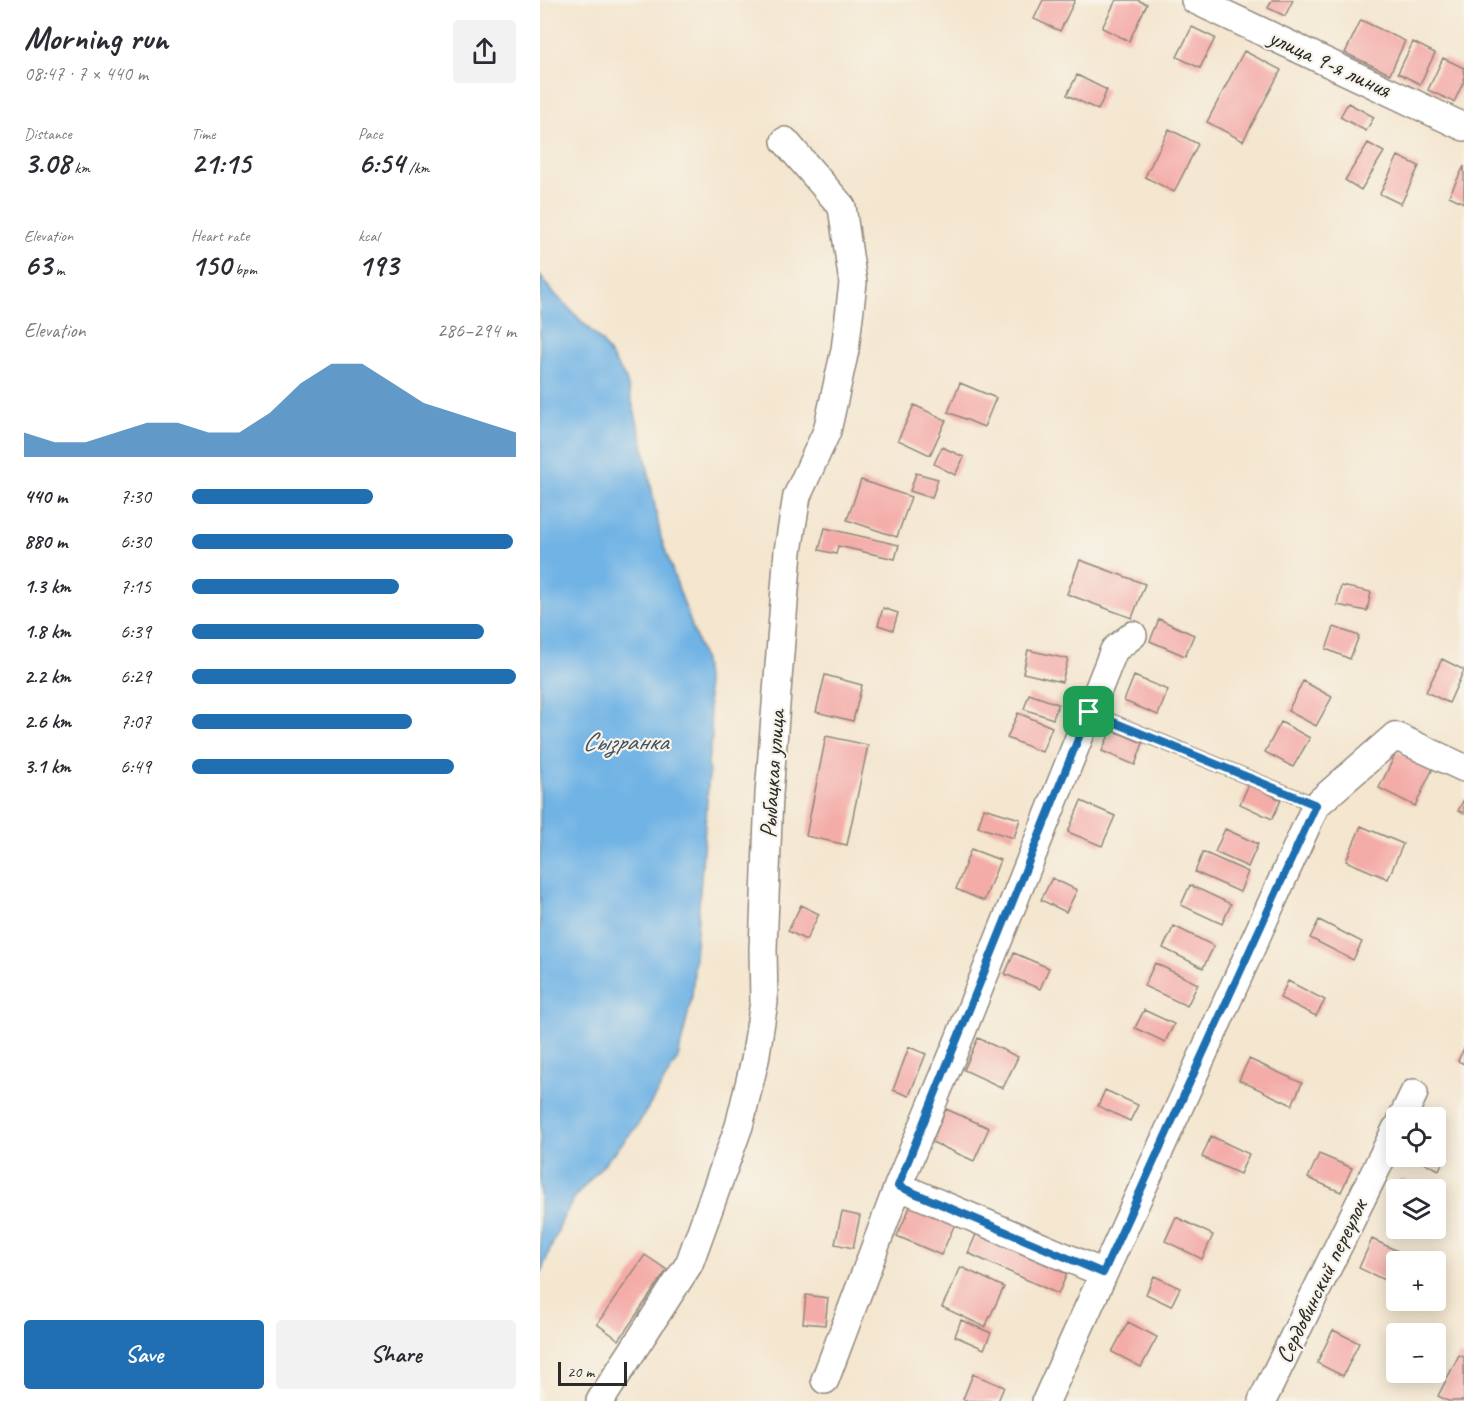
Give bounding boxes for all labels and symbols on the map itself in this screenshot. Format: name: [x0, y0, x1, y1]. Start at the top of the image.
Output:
street label: улица 9-я линия: [1262, 21, 1397, 105]
pin: [1063, 686, 1114, 737]
street label: Рыбацкая улица: [753, 707, 792, 839]
water label: Сызранка: [582, 725, 670, 758]
street label: Сердовинский переулок: [1268, 1192, 1375, 1368]
scale bar: [558, 1359, 627, 1386]

